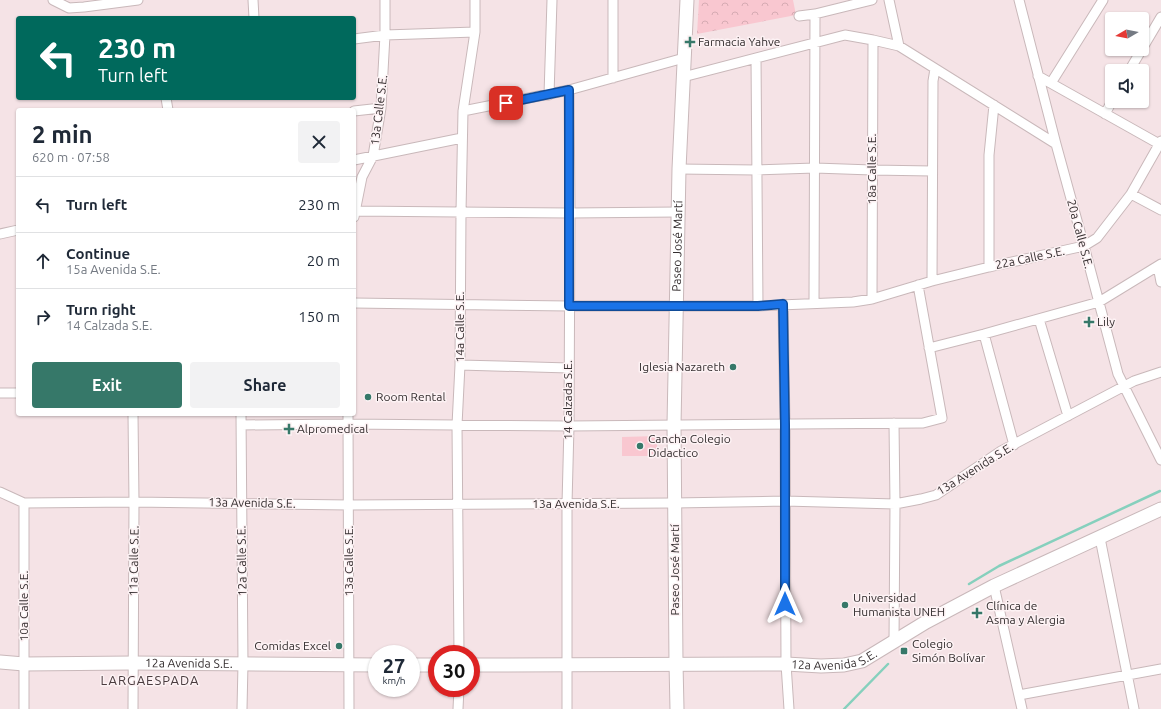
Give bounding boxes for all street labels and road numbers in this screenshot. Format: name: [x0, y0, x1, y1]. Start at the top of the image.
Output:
street label: 13a Calle S.E.: [368, 74, 389, 146]
street label: 18a Calle S.E.: [865, 134, 878, 204]
street label: 20a Calle S.E.: [1065, 198, 1096, 270]
street label: Paseo José Martí: [670, 199, 684, 292]
street label: 22a Calle S.E.: [994, 244, 1066, 271]
street label: 14a Calle S.E.: [453, 292, 466, 362]
street label: 14 Calzada S.E.: [561, 360, 574, 440]
street label: 13a Avenida S.E.: [934, 440, 1015, 497]
street label: 13a Avenida S.E.: [208, 495, 296, 510]
street label: 13a Avenida S.E.: [532, 497, 620, 510]
street label: Paseo José Martí: [668, 523, 681, 616]
street label: 11a Calle S.E.: [126, 525, 141, 597]
street label: 12a Calle S.E.: [234, 525, 249, 597]
street label: 13a Calle S.E.: [342, 526, 355, 596]
street label: 10a Calle S.E.: [17, 571, 30, 641]
street label: 12a Avenida S.E.: [791, 647, 879, 672]
street label: 12a Avenida S.E.: [145, 656, 233, 670]

